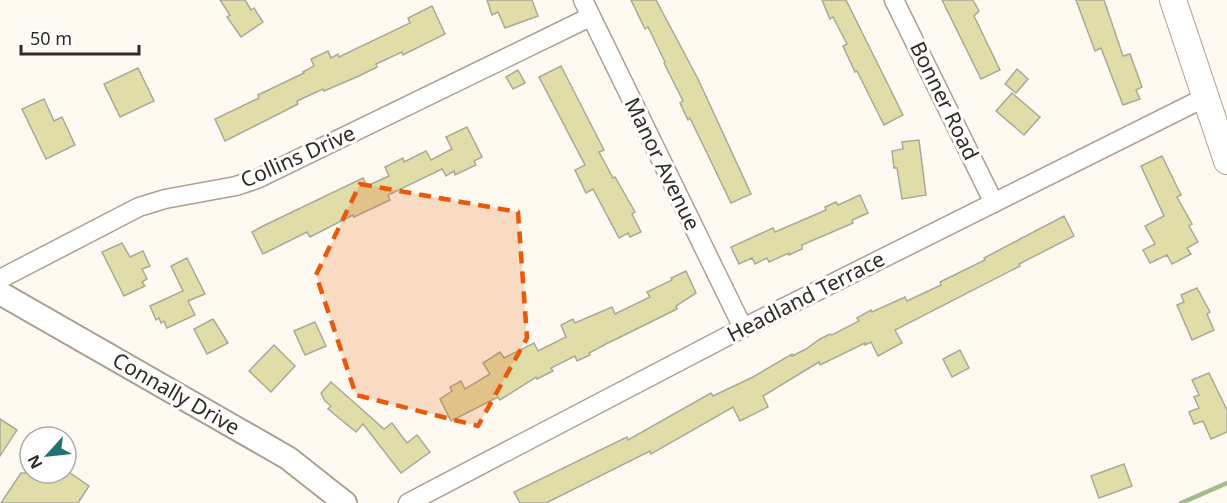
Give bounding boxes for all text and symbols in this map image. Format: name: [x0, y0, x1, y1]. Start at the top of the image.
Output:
scale bar: [21, 18, 140, 56]
text: 50 m: [30, 26, 72, 50]
street label: Bonner Road: [904, 37, 986, 165]
street label: Manor Avenue: [619, 93, 707, 235]
street label: Collins Drive: [236, 118, 359, 194]
street label: Headland Terrace: [722, 244, 889, 348]
street label: Connally Drive: [108, 345, 245, 441]
north arrow: [18, 425, 78, 485]
text: N: [22, 451, 47, 473]

